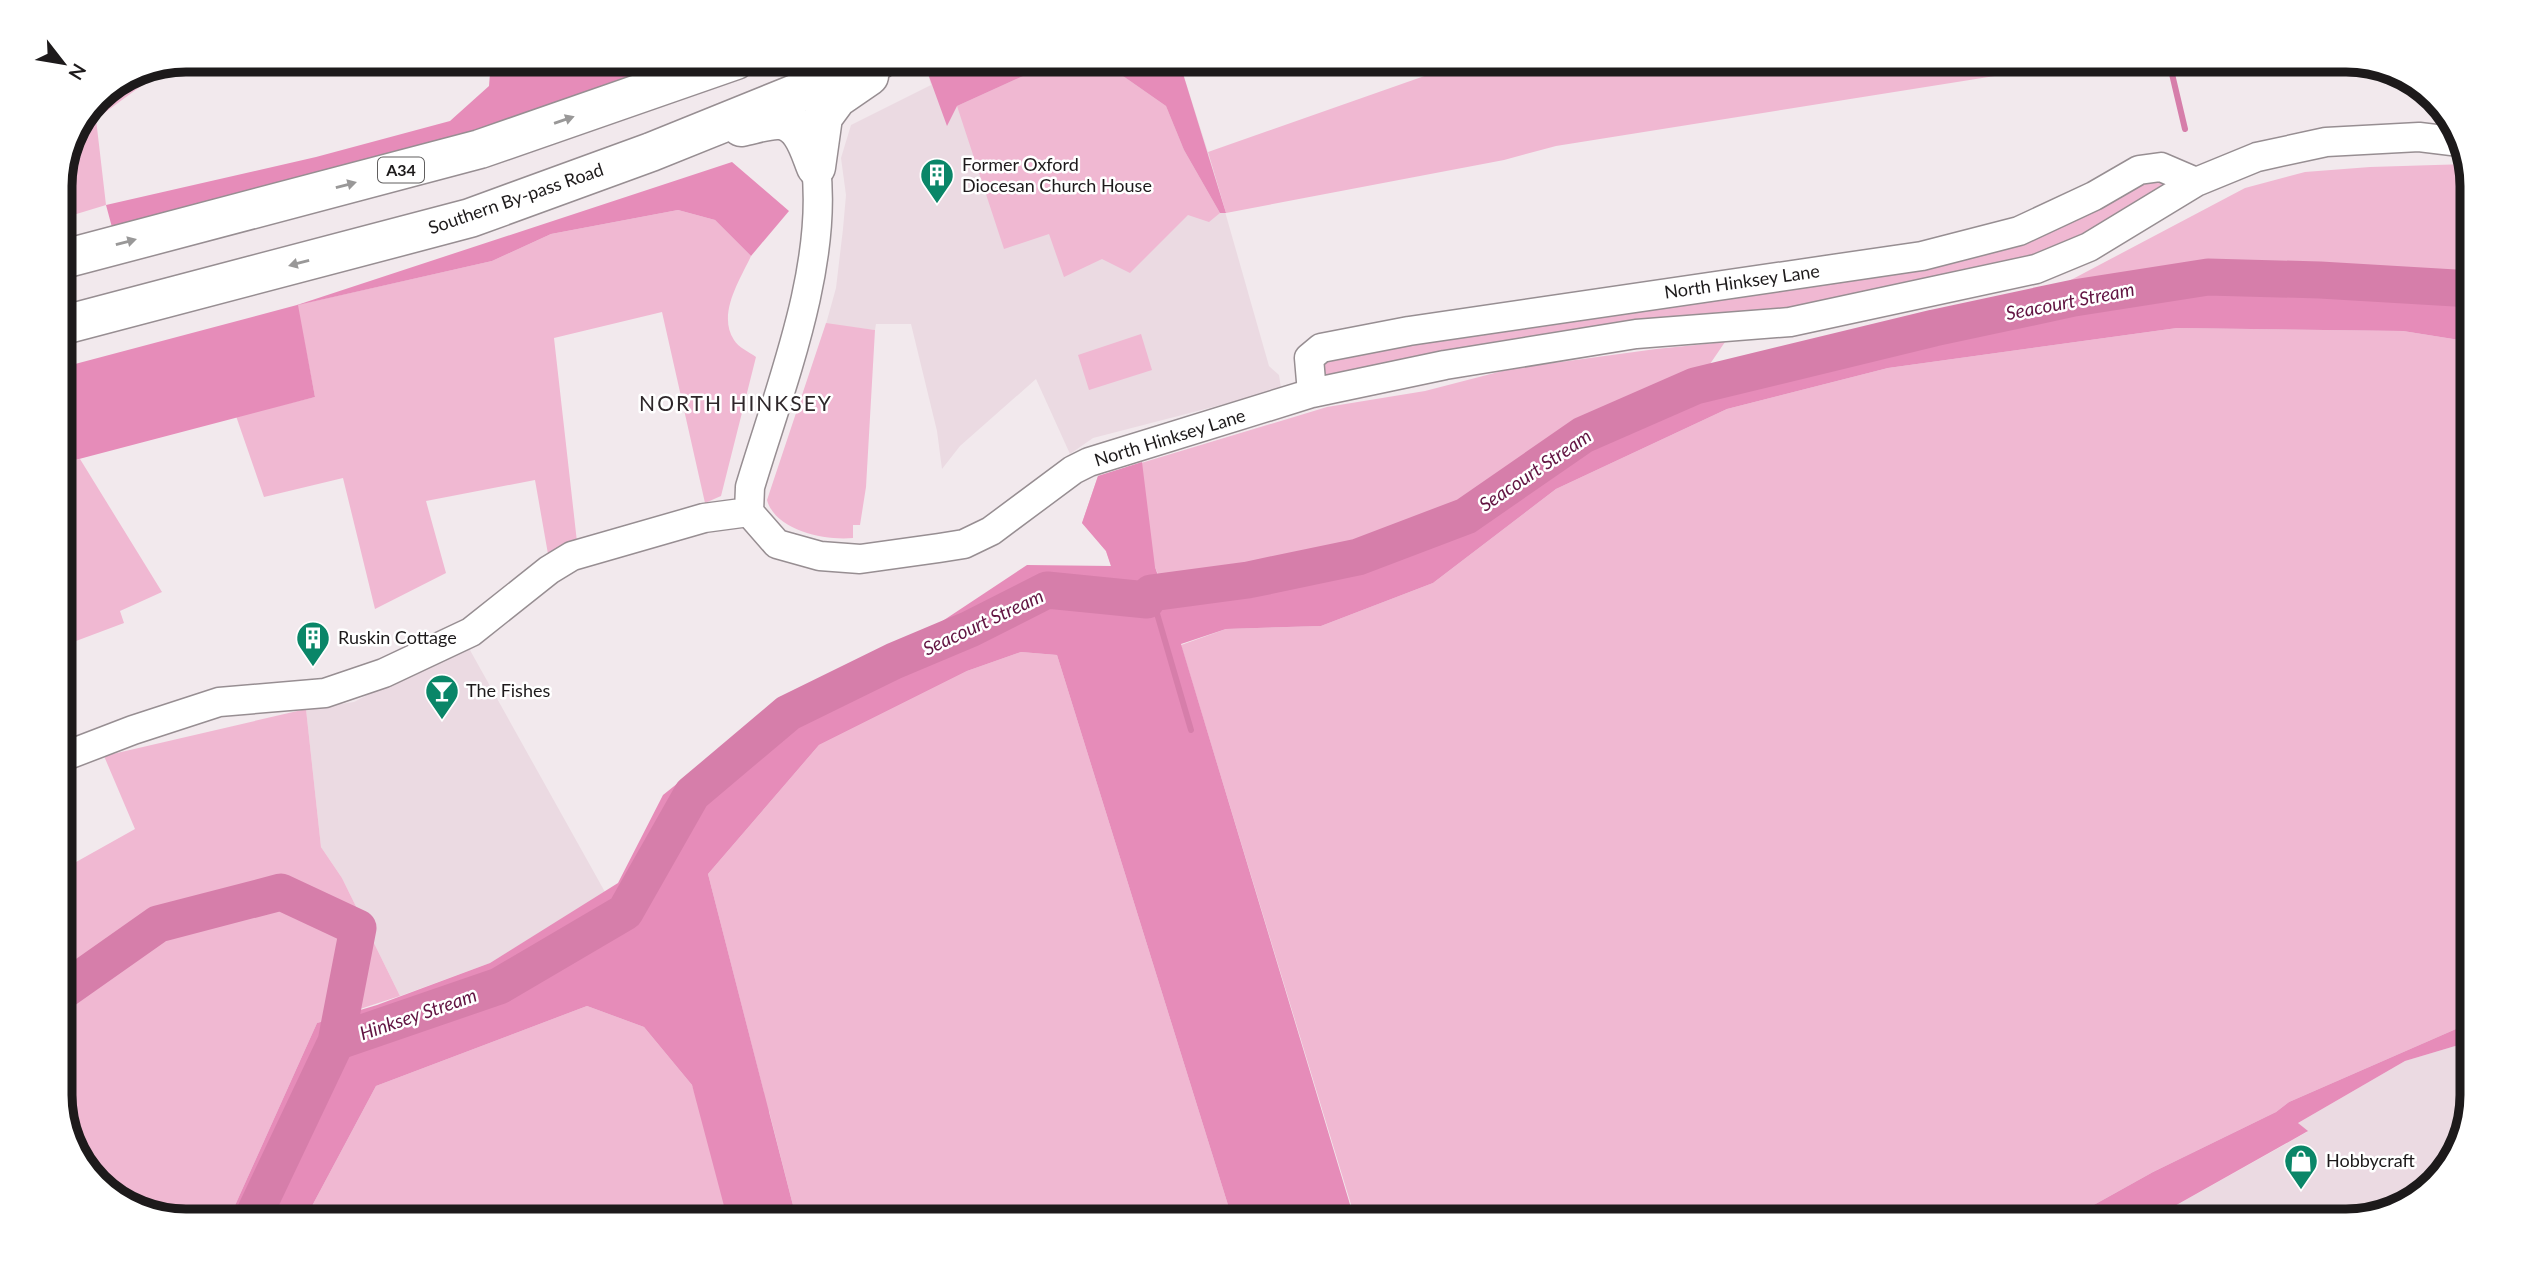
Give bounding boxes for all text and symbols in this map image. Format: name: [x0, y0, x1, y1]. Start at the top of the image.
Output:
north arrow: [28, 28, 98, 98]
text: N: [64, 60, 92, 84]
one-way arrow: [553, 114, 574, 125]
place label: Former Oxford Diocesan Church House: [962, 153, 1152, 196]
building icon: Former Oxford Diocesan Church House: [918, 156, 956, 205]
road number: A34: [378, 158, 424, 182]
street label: Southern By-pass Road: [425, 158, 606, 238]
one-way arrow: [335, 179, 357, 190]
one-way arrow: [116, 237, 137, 247]
one-way arrow: [288, 258, 310, 269]
street label: North Hinksey Lane: [1663, 259, 1821, 303]
water label: Seacourt Stream: [2004, 277, 2136, 324]
district label: NORTH HINKSEY: [639, 390, 833, 415]
street label: North Hinksey Lane: [1092, 404, 1248, 470]
water label: Seacourt Stream: [1474, 424, 1595, 516]
water label: Seacourt Stream: [919, 584, 1047, 660]
building icon: Ruskin Cottage: [294, 619, 332, 668]
place label: Ruskin Cottage: [338, 626, 457, 648]
bar icon: The Fishes: [423, 672, 461, 721]
place label: The Fishes: [466, 679, 550, 701]
water label: Hinksey Stream: [356, 983, 479, 1044]
shop icon: Hobbycraft: [2282, 1142, 2320, 1191]
place label: Hobbycraft: [2326, 1149, 2415, 1171]

